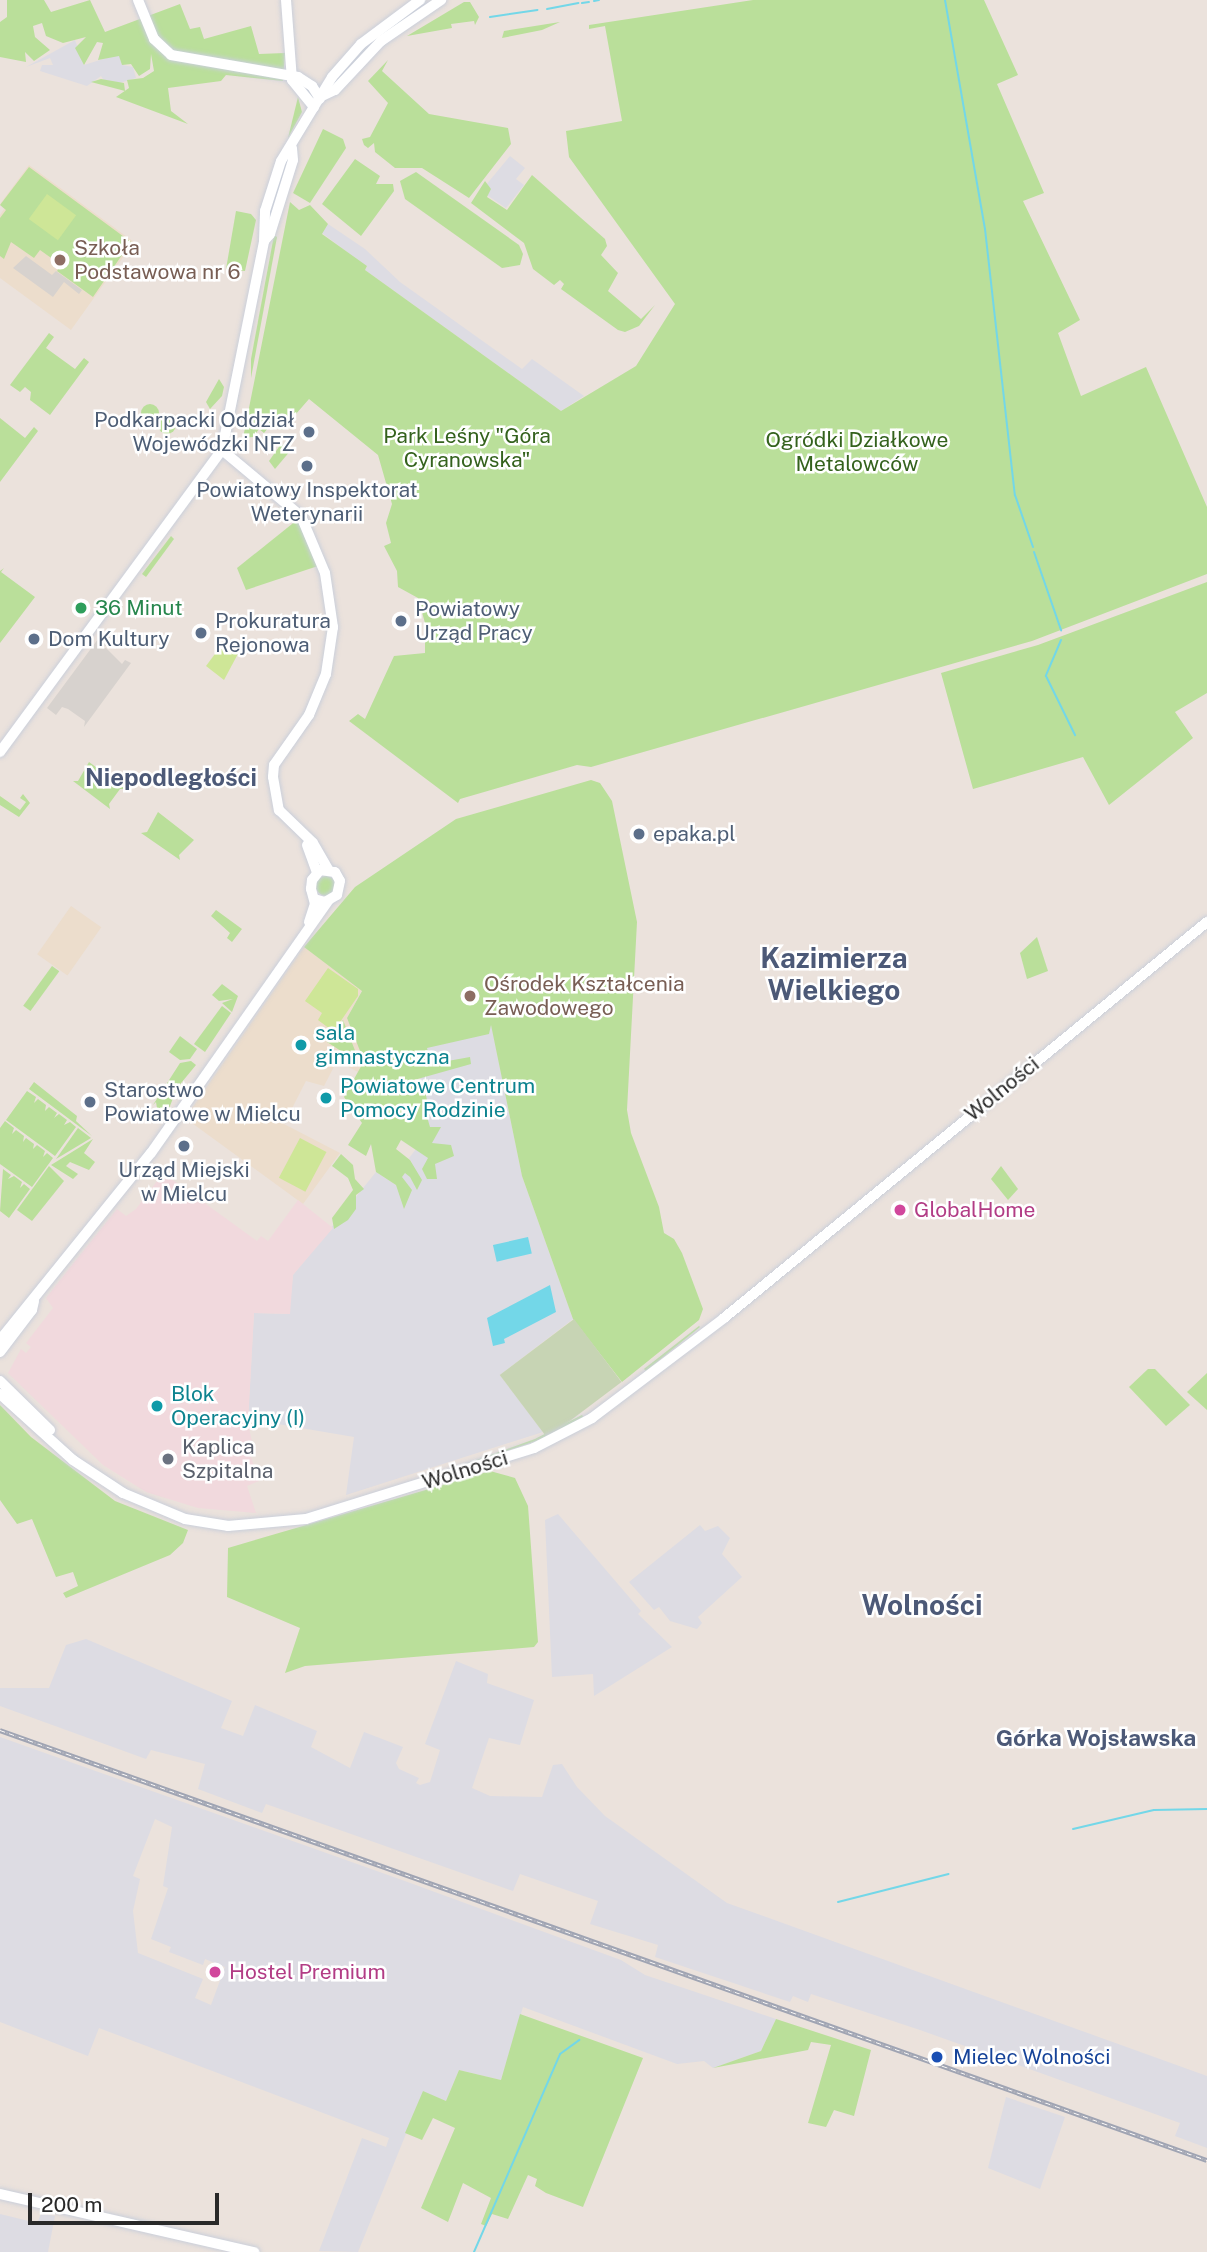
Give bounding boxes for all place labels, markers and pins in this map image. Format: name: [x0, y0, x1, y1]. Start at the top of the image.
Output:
place label: Szkoła Podstawowa nr 6: [74, 235, 241, 285]
marker: Szkoła Podstawowa nr 6: [52, 252, 68, 268]
place label: Podkarpacki Oddział Wojewódzki NFZ: [94, 407, 295, 457]
marker: Podkarpacki Oddział Wojewódzki NFZ: [301, 424, 317, 440]
marker: Powiatowy Inspektorat Weterynarii: [299, 458, 315, 474]
place label: Powiatowy Inspektorat Weterynarii: [196, 477, 418, 527]
place label: 36 Minut: [95, 595, 183, 621]
place label: Powiatowy Urząd Pracy: [415, 596, 533, 646]
marker: 36 Minut: [73, 600, 89, 616]
place label: Prokuratura Rejonowa: [215, 608, 331, 658]
marker: Powiatowy Urząd Pracy: [393, 613, 409, 629]
marker: Prokuratura Rejonowa: [193, 625, 209, 641]
place label: Dom Kultury: [48, 626, 169, 652]
marker: Dom Kultury: [26, 631, 42, 647]
place label: epaka.pl: [653, 821, 736, 847]
marker: epaka.pl: [631, 826, 647, 842]
place label: Ośrodek Kształcenia Zawodowego: [484, 971, 685, 1021]
marker: Ośrodek Kształcenia Zawodowego: [462, 988, 478, 1004]
place label: sala gimnastyczna: [315, 1020, 450, 1070]
marker: sala gimnastyczna: [293, 1037, 309, 1053]
place label: Powiatowe Centrum Pomocy Rodzinie: [340, 1073, 535, 1123]
place label: Starostwo Powiatowe w Mielcu: [104, 1077, 301, 1127]
marker: Powiatowe Centrum Pomocy Rodzinie: [318, 1090, 334, 1106]
marker: Starostwo Powiatowe w Mielcu: [82, 1094, 98, 1110]
marker: Urząd Miejski w Mielcu: [176, 1138, 192, 1154]
place label: Urząd Miejski w Mielcu: [118, 1157, 250, 1207]
place label: GlobalHome: [914, 1197, 1035, 1223]
marker: GlobalHome: [892, 1202, 908, 1218]
place label: Blok Operacyjny (I): [171, 1381, 305, 1431]
marker: Blok Operacyjny (I): [149, 1398, 165, 1414]
place label: Kaplica Szpitalna: [182, 1434, 273, 1484]
marker: Kaplica Szpitalna: [160, 1451, 176, 1467]
place label: Hostel Premium: [229, 1959, 386, 1985]
marker: Hostel Premium: [207, 1964, 223, 1980]
place label: Mielec Wolności: [953, 2044, 1111, 2070]
marker: Mielec Wolności: [927, 2047, 947, 2067]

